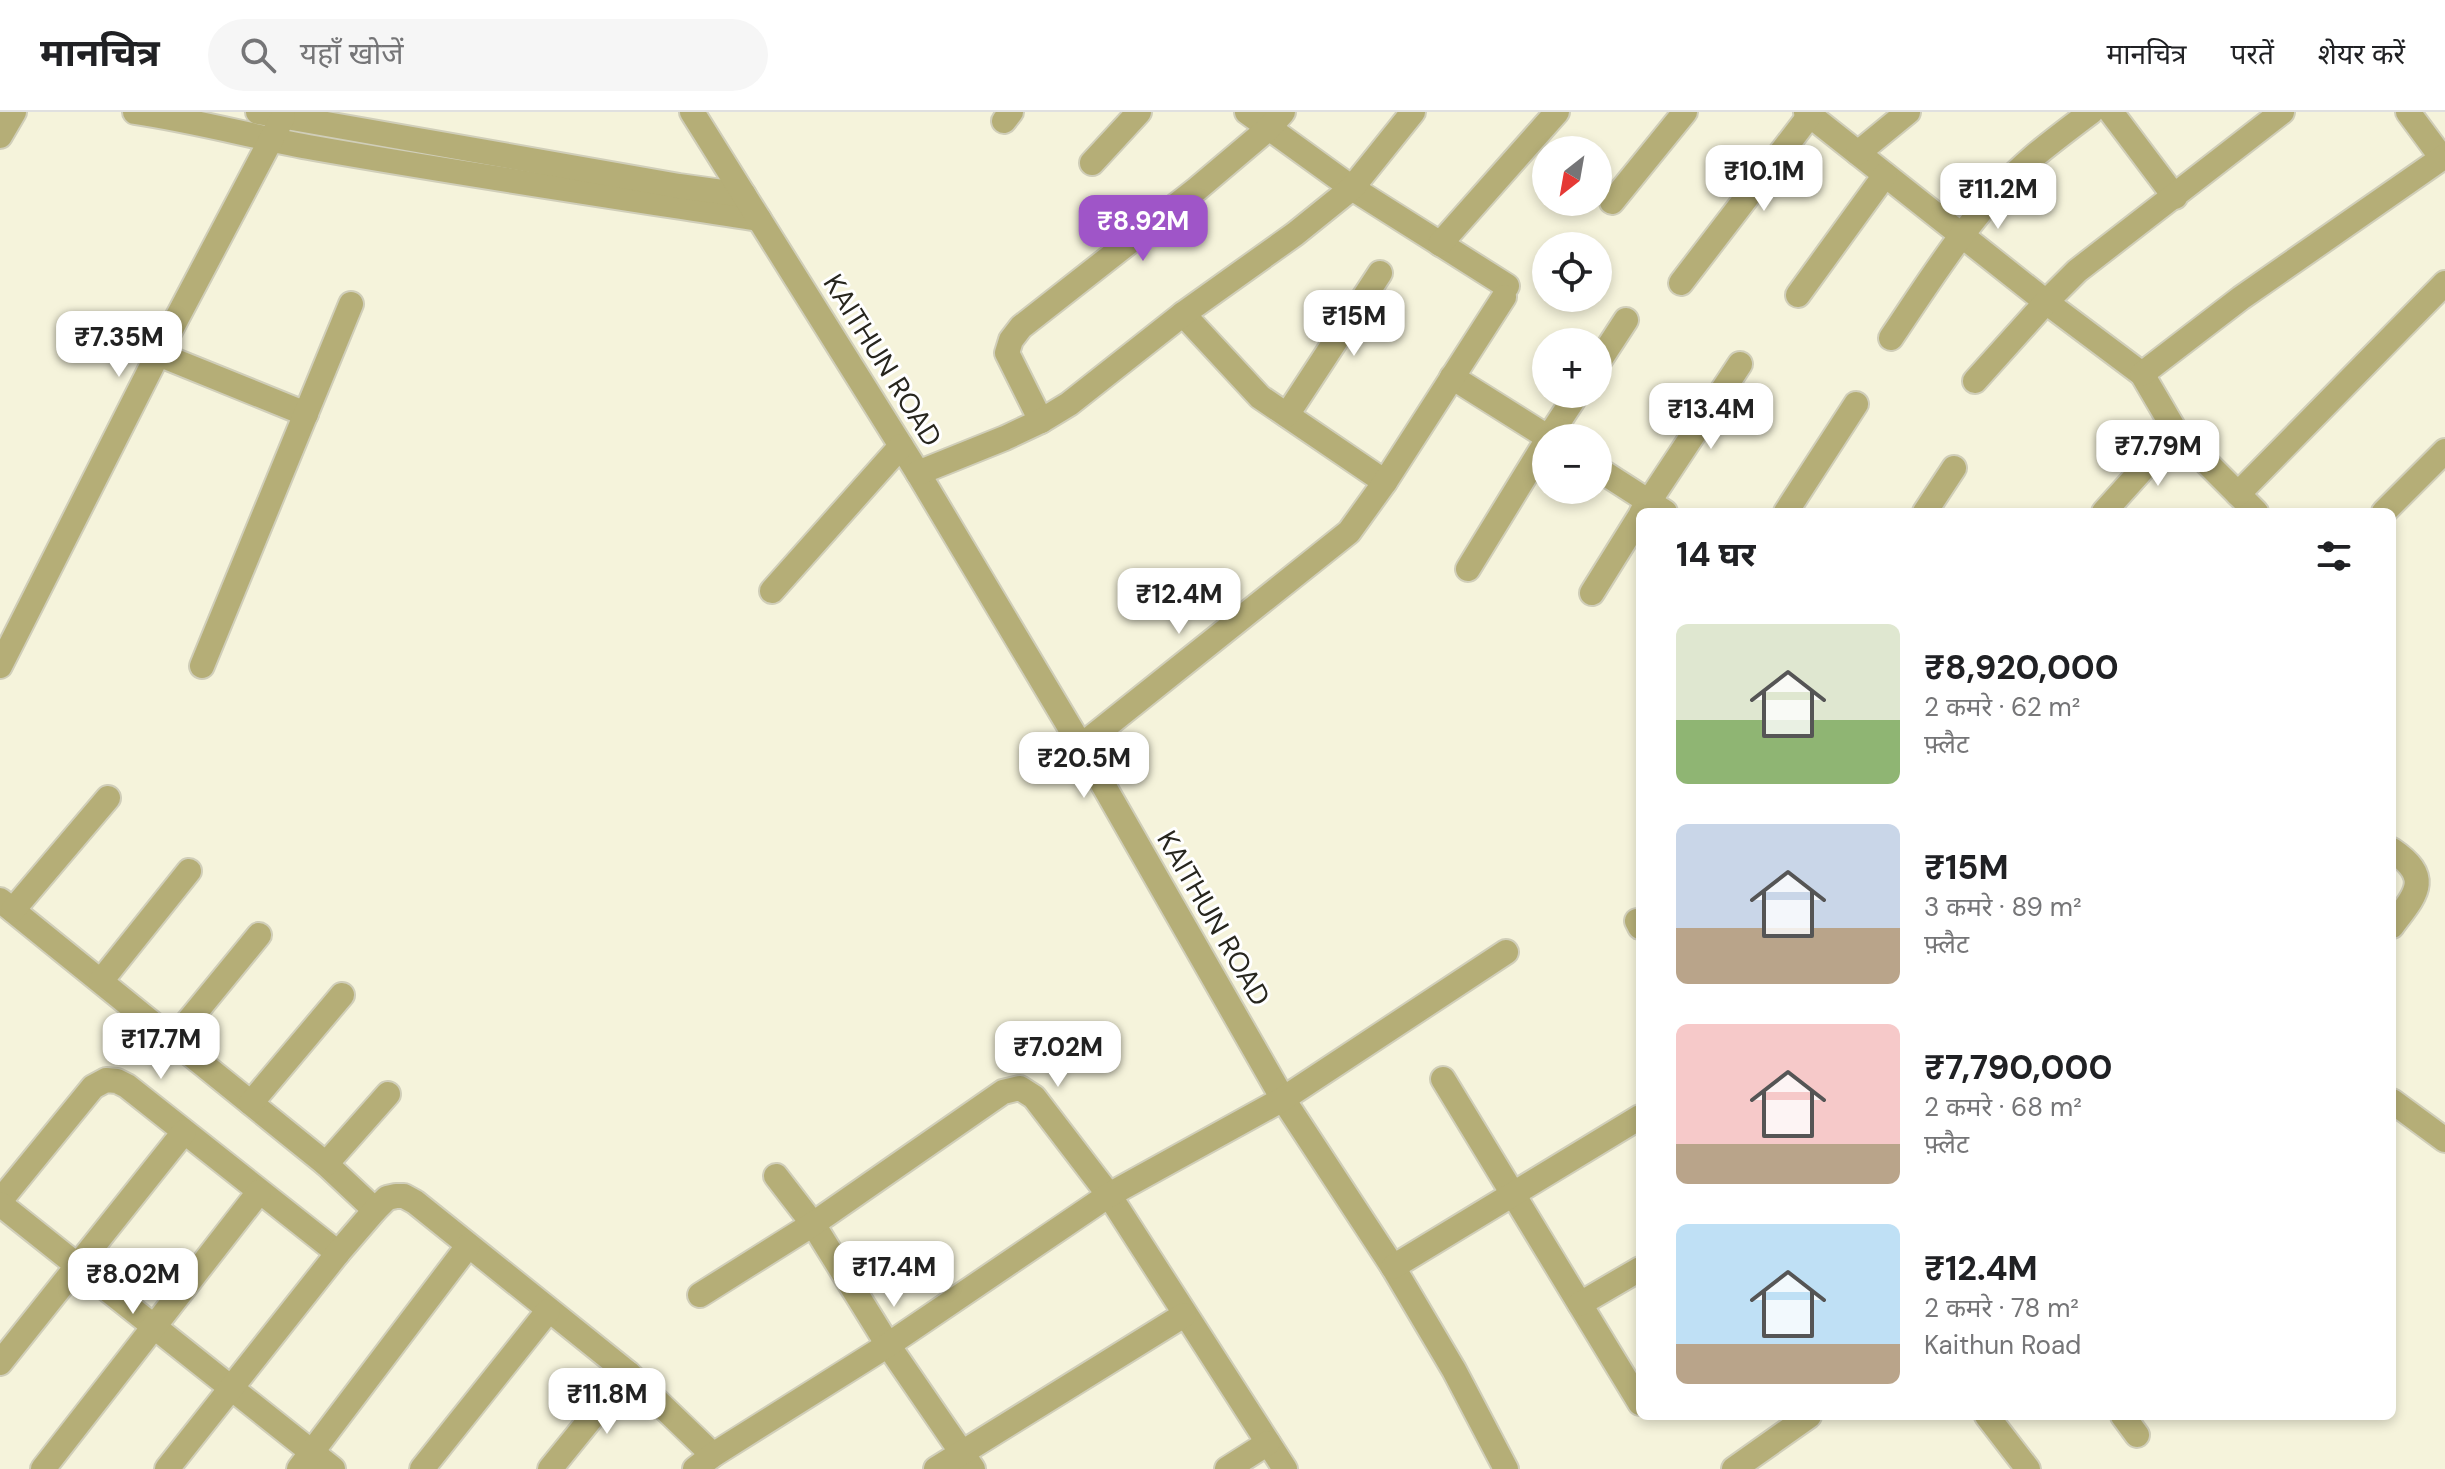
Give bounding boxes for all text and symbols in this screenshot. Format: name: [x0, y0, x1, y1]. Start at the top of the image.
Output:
search box: [208, 19, 768, 91]
text: मानचित्र: [40, 28, 160, 78]
icon: search: [236, 33, 280, 77]
text: यहाँ खोजें: [300, 34, 403, 73]
text: मानचित्र: [2107, 36, 2187, 73]
text: परतें: [2231, 36, 2274, 73]
text: शेयर करें: [2318, 36, 2405, 73]
north arrow: [1532, 136, 1612, 216]
map controls: [1532, 136, 1612, 504]
pin: ₹10.1M: [1699, 145, 1829, 213]
text: ₹10.1M: [1724, 154, 1804, 188]
pin: ₹11.2M: [1933, 163, 2063, 231]
text: ₹11.2M: [1958, 172, 2038, 206]
pin: ₹8.92M: [1078, 195, 1208, 263]
text: ₹8.92M: [1097, 204, 1189, 238]
button: locate: [1532, 232, 1612, 312]
street label: KAITHUN ROAD: [815, 267, 950, 453]
pin: ₹15M: [1307, 290, 1401, 358]
text: ₹15M: [1322, 299, 1386, 333]
pin: ₹7.35M: [54, 311, 184, 379]
text: ₹7.35M: [74, 320, 164, 354]
button: +: [1532, 328, 1612, 408]
pin: ₹13.4M: [1646, 383, 1776, 451]
text: ₹13.4M: [1667, 392, 1755, 426]
pin: ₹7.79M: [2093, 420, 2223, 488]
button: −: [1532, 424, 1612, 504]
text: ₹7.79M: [2114, 429, 2202, 463]
text: 14 घर: [1676, 532, 1756, 577]
icon: filters: [2312, 534, 2356, 578]
pin: ₹12.4M: [1114, 568, 1244, 636]
text: ₹12.4M: [1136, 577, 1222, 611]
text: ₹8,920,000: [1924, 645, 2119, 690]
icon: home: [1740, 656, 1836, 752]
text: 2 कमरे · 62 m²: [1924, 690, 2080, 724]
text: फ़्लैट: [1924, 727, 1969, 761]
pin: ₹20.5M: [1019, 732, 1149, 800]
text: ₹20.5M: [1037, 741, 1131, 775]
street label: KAITHUN ROAD: [1149, 824, 1279, 1012]
text: ₹15M: [1924, 845, 2009, 890]
icon: home: [1740, 856, 1836, 952]
text: 3 कमरे · 89 m²: [1924, 890, 2081, 924]
text: फ़्लैट: [1924, 927, 1969, 961]
pin: ₹17.7M: [96, 1013, 226, 1081]
pin: ₹7.02M: [993, 1021, 1123, 1089]
text: ₹17.7M: [121, 1022, 201, 1056]
text: ₹7.02M: [1013, 1030, 1103, 1064]
text: ₹7,790,000: [1924, 1045, 2112, 1090]
icon: home: [1740, 1056, 1836, 1152]
text: 2 कमरे · 68 m²: [1924, 1090, 2082, 1124]
text: फ़्लैट: [1924, 1127, 1969, 1161]
pin: ₹17.4M: [829, 1241, 959, 1309]
text: ₹12.4M: [1924, 1246, 2038, 1291]
pin: ₹8.02M: [68, 1248, 198, 1316]
text: ₹17.4M: [852, 1250, 936, 1284]
icon: home: [1740, 1256, 1836, 1352]
text: ₹8.02M: [86, 1257, 180, 1291]
text: 2 कमरे · 78 m²: [1924, 1291, 2079, 1325]
text: Kaithun Road: [1924, 1328, 2081, 1362]
pin: ₹11.8M: [542, 1368, 672, 1436]
text: ₹11.8M: [567, 1377, 647, 1411]

